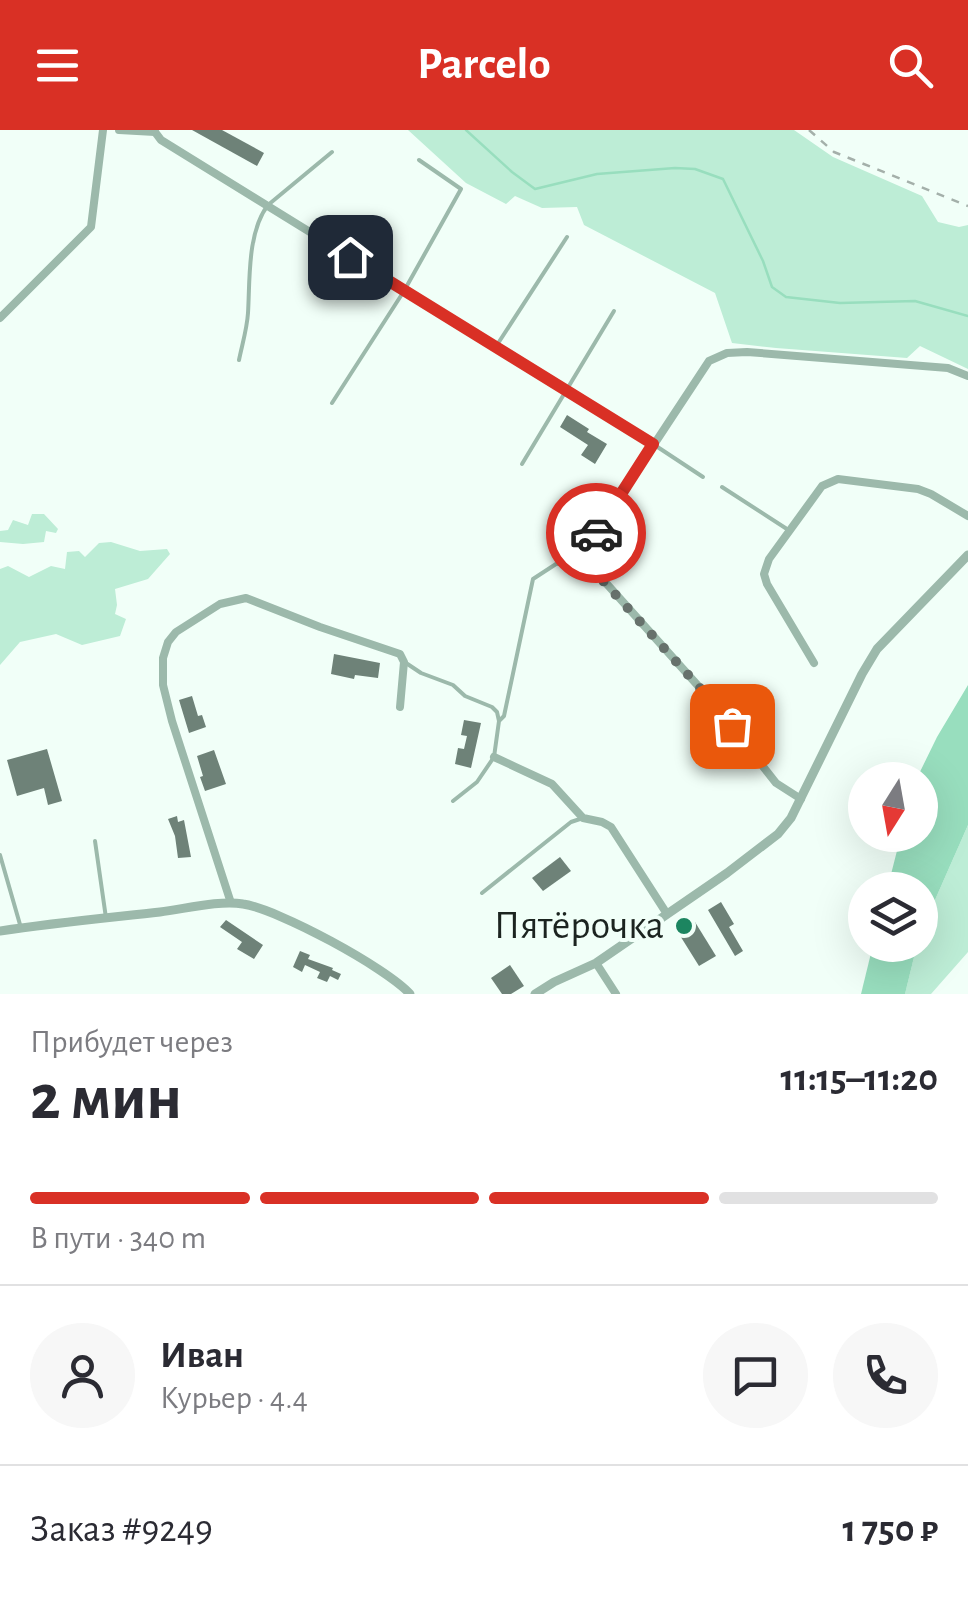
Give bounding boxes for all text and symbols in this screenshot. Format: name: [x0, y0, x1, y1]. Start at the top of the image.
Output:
icon: menu: [30, 38, 85, 93]
icon: search: [883, 38, 938, 93]
text: Parcelo: [417, 42, 551, 87]
pin: [308, 215, 393, 300]
icon: home: [323, 230, 378, 285]
courier: [546, 483, 646, 583]
icon: car: [569, 506, 624, 561]
pin: [690, 684, 775, 769]
icon: bag: [705, 699, 760, 754]
north arrow: [848, 762, 938, 852]
map controls: [848, 762, 938, 962]
button: layers: [848, 872, 938, 962]
place label: Пятёрочка: [494, 906, 664, 946]
marker: Пятёрочка: [673, 915, 695, 937]
text: Прибудет через: [30, 1026, 233, 1058]
text: 11:15–11:20: [781, 1060, 938, 1098]
text: 2 мин: [30, 1066, 182, 1131]
text: В пути · 340 m: [30, 1222, 206, 1254]
button: person: [30, 1323, 135, 1428]
button: chat: [703, 1323, 808, 1428]
button: phone: [833, 1323, 938, 1428]
text: Иван: [160, 1337, 244, 1375]
text: Курьер · 4.4: [160, 1382, 308, 1414]
text: Заказ #9249: [30, 1511, 213, 1549]
text: 1 750 ₽: [842, 1511, 938, 1549]

